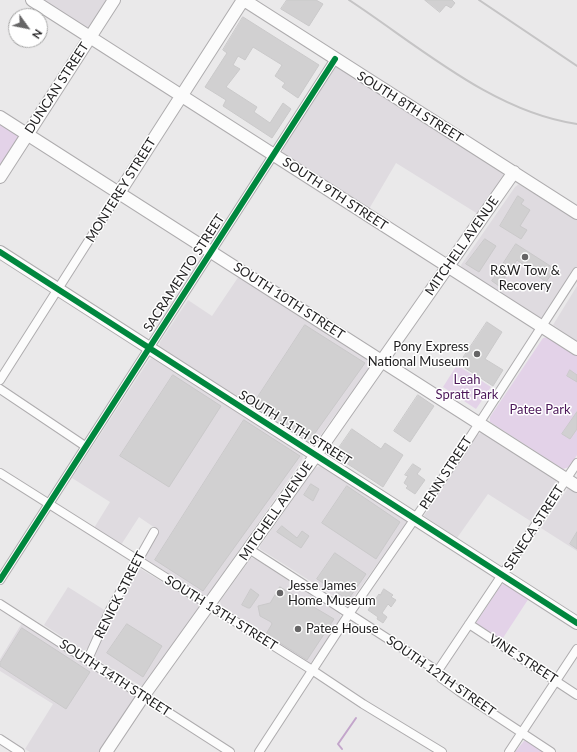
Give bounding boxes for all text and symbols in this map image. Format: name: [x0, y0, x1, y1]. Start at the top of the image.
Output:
north arrow: [8, 8, 48, 48]
text: N: [30, 27, 45, 41]
street label: DUNCAN STREET: [22, 39, 92, 137]
street label: SOUTH 8TH STREET: [354, 68, 466, 146]
street label: MONTEREY STREET: [83, 135, 159, 245]
street label: SOUTH 9TH STREET: [280, 154, 390, 234]
street label: MITCHELL AVENUE: [422, 194, 502, 298]
street label: SACRAMENTO STREET: [140, 211, 228, 335]
marker: R&W Tow & Recovery: [520, 252, 530, 262]
street label: SOUTH 10TH STREET: [230, 259, 348, 343]
place label: R&W Tow & Recovery: [490, 263, 560, 294]
place label: Pony Express National Museum: [368, 339, 469, 370]
marker: Pony Express National Museum: [472, 349, 482, 359]
park label: Leah Spratt Park: [436, 372, 498, 403]
street label: SOUTH 11TH STREET: [236, 387, 354, 469]
park label: Patee Park: [509, 402, 571, 418]
street label: PENN STREET: [417, 434, 475, 512]
street label: MITCHELL AVENUE: [236, 459, 316, 563]
street label: SENECA STREET: [501, 483, 567, 573]
street label: RENICK STREET: [91, 549, 149, 641]
street label: SOUTH 13TH STREET: [162, 572, 280, 654]
place label: Jesse James Home Museum: [288, 578, 376, 609]
marker: Jesse James Home Museum: [275, 588, 285, 598]
place label: Patee House: [306, 621, 378, 637]
marker: Patee House: [293, 624, 303, 634]
street label: VINE STREET: [486, 631, 560, 687]
street label: SOUTH 12TH STREET: [383, 632, 499, 720]
street label: SOUTH 14TH STREET: [56, 636, 174, 720]

